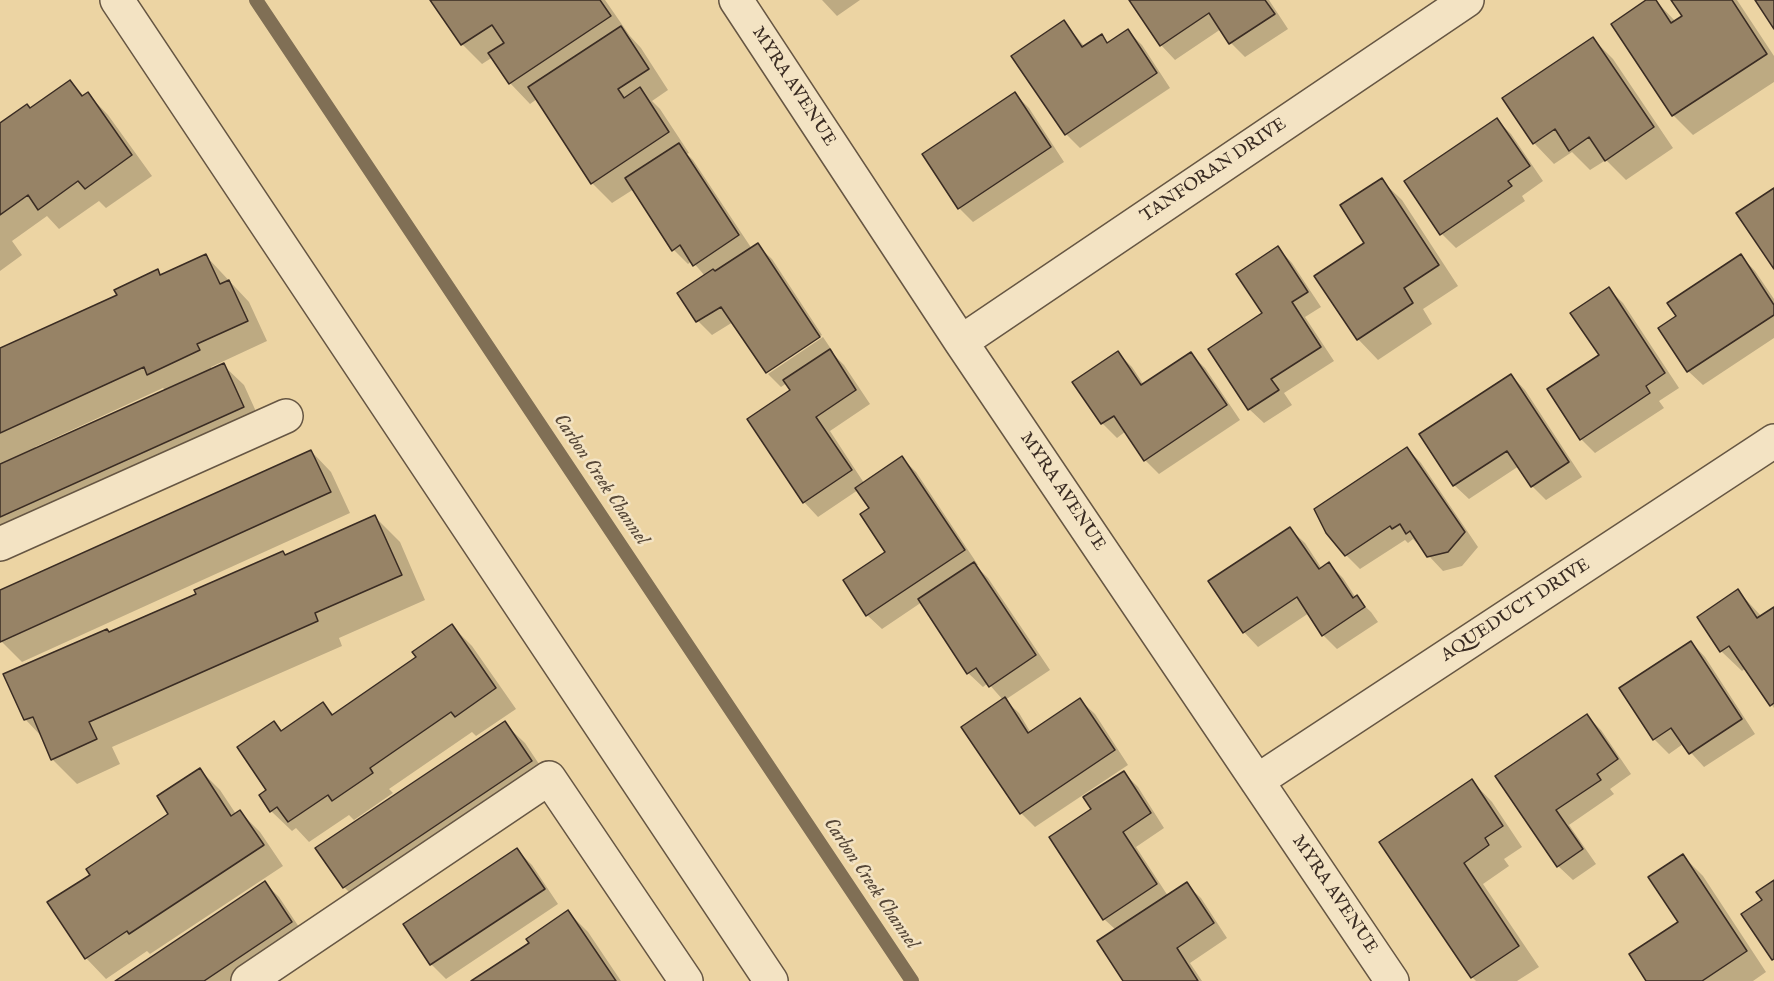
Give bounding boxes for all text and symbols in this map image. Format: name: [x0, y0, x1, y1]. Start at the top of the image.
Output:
street label: MYRA AVENUE: [746, 23, 840, 151]
street label: TANFORAN DRIVE: [1137, 114, 1291, 228]
water label: Carbon Creek Channel: [547, 410, 653, 550]
street label: MYRA AVENUE: [1014, 429, 1110, 555]
street label: AQUEDUCT DRIVE: [1438, 555, 1594, 667]
water label: Carbon Creek Channel: [817, 814, 923, 954]
street label: MYRA AVENUE: [1286, 832, 1382, 958]

